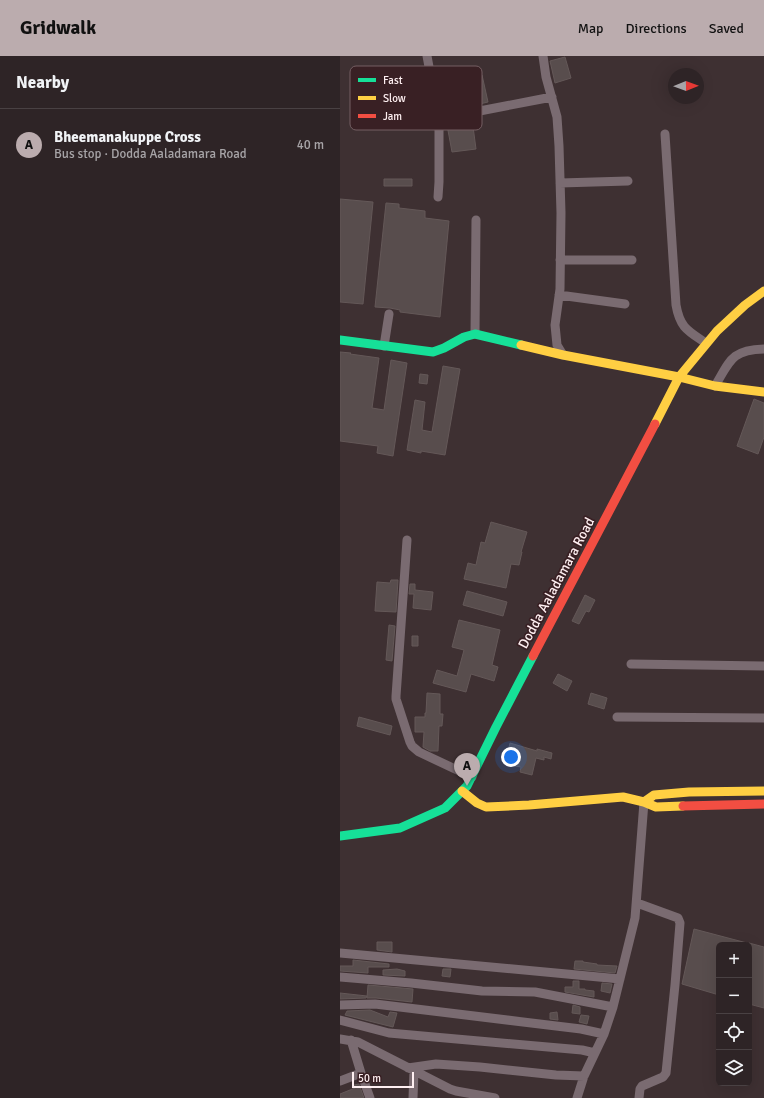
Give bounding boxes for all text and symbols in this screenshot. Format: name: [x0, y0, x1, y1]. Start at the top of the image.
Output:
text: Gridwalk: [20, 16, 96, 40]
text: Map: [578, 20, 604, 37]
text: Directions: [626, 20, 687, 37]
text: Saved: [709, 20, 744, 37]
legend: [350, 66, 482, 130]
north arrow: [668, 68, 704, 104]
text: Nearby: [16, 72, 69, 93]
text: Fast: [383, 74, 403, 87]
text: Slow: [383, 92, 406, 105]
text: Jam: [383, 110, 402, 123]
text: Bheemanakuppe Cross: [54, 128, 201, 146]
text: A: [25, 137, 33, 153]
text: 40 m: [297, 137, 324, 153]
text: Bus stop · Dodda Aaladamara Road: [54, 146, 247, 162]
street label: Dodda Aaladamara Road: [515, 515, 598, 652]
your location: [501, 747, 521, 767]
pin: A: [454, 753, 480, 786]
map controls: [716, 942, 752, 1086]
button: +: [716, 942, 752, 978]
button: −: [716, 978, 752, 1014]
button: locate: [716, 1014, 752, 1050]
button: layers: [716, 1050, 752, 1086]
scale bar: [352, 1070, 414, 1089]
text: 50 m: [358, 1072, 381, 1085]

